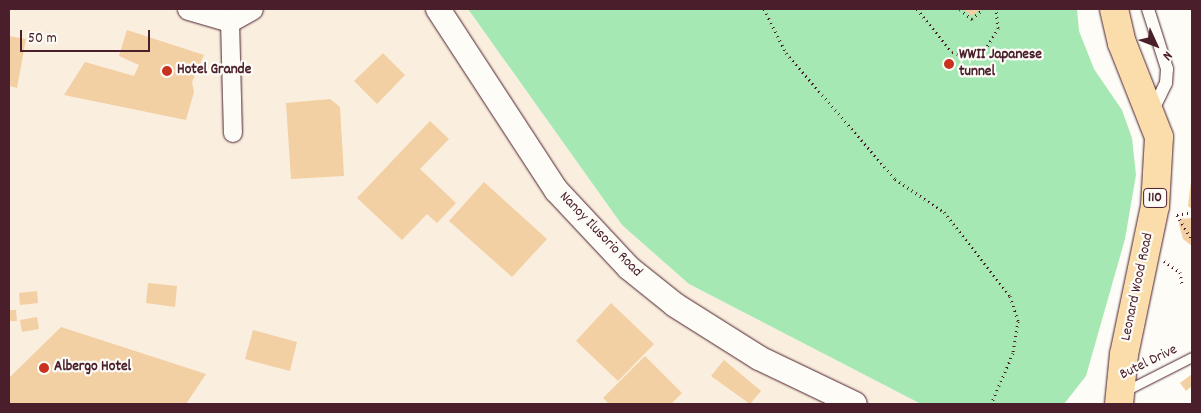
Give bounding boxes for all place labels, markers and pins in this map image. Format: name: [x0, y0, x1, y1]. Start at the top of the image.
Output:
place label: WWII Japanese tunnel: [959, 46, 1042, 81]
marker: WWII Japanese tunnel: [943, 58, 955, 70]
place label: Hotel Grande: [177, 62, 251, 80]
marker: Hotel Grande: [161, 65, 173, 77]
place label: Albergo Hotel: [54, 359, 131, 377]
marker: Albergo Hotel: [38, 362, 50, 374]

